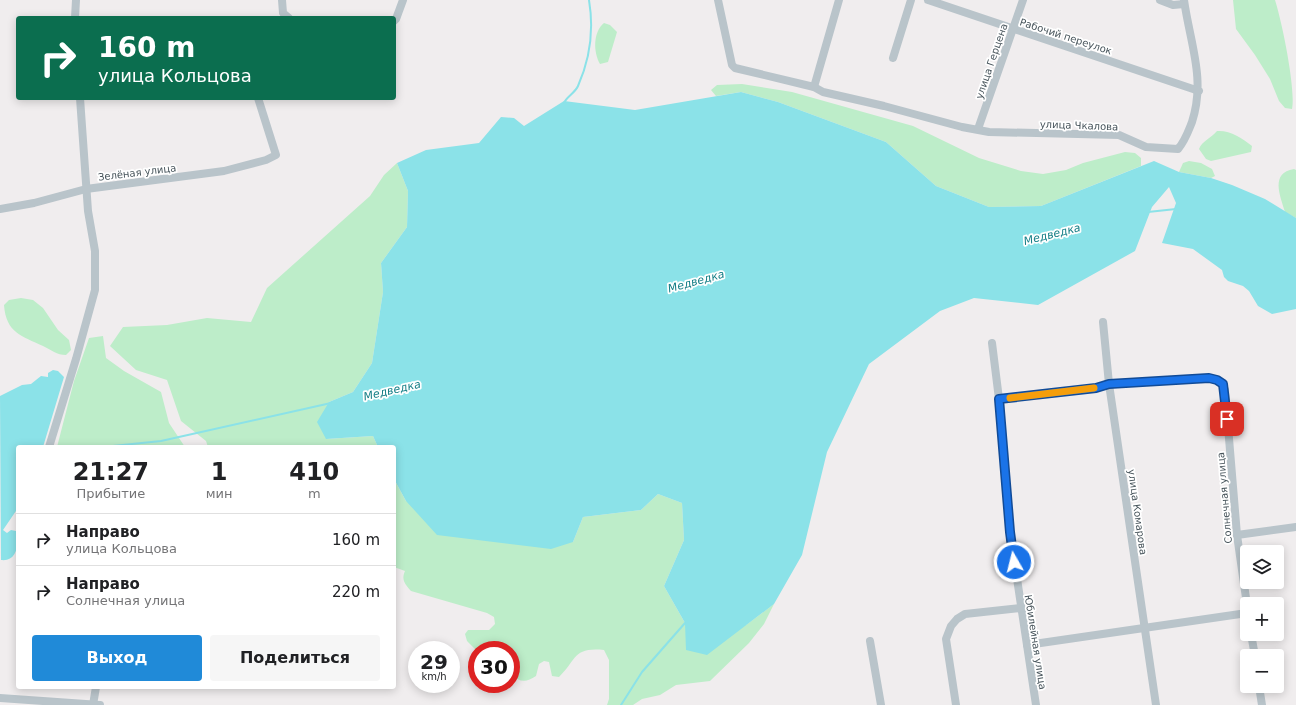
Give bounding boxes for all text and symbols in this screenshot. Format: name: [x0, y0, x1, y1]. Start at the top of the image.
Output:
street label: Рабочий переулок: [1018, 16, 1113, 57]
street label: улица Герцена: [973, 22, 1010, 100]
text: 160 m: [98, 31, 195, 64]
icon: right: [32, 32, 84, 84]
text: улица Кольцова: [98, 65, 252, 86]
street label: улица Чкалова: [1040, 119, 1118, 132]
street label: Зелёная улица: [97, 162, 177, 183]
water label: Медведка: [1022, 221, 1082, 248]
water label: Медведка: [666, 268, 726, 295]
water label: Медведка: [362, 378, 422, 403]
pin: [1210, 402, 1244, 436]
icon: arrive: [1216, 408, 1238, 430]
street label: Солнечная улица: [1215, 452, 1234, 544]
text: 21:27: [73, 458, 149, 486]
text: 1: [211, 458, 227, 486]
text: 410: [289, 458, 339, 486]
street label: улица Комарова: [1126, 469, 1149, 556]
text: Прибытие: [76, 486, 145, 501]
text: мин: [206, 486, 233, 501]
text: m: [308, 486, 321, 501]
text: Направо: [66, 523, 140, 541]
icon: right: [32, 529, 54, 551]
text: 160 m: [332, 531, 380, 549]
text: улица Кольцова: [66, 541, 177, 556]
position arrow: [993, 541, 1035, 583]
map controls: [1240, 545, 1284, 693]
button: layers: [1240, 545, 1284, 589]
text: Направо: [66, 575, 140, 593]
icon: right: [32, 581, 54, 603]
text: 220 m: [332, 583, 380, 601]
text: Солнечная улица: [66, 593, 185, 608]
street label: Юбилейная улица: [1023, 594, 1048, 690]
button: +: [1240, 597, 1284, 641]
button: Выход: [32, 635, 202, 681]
button: Поделиться: [210, 635, 380, 681]
speed limit sign: 30: [468, 641, 520, 693]
button: −: [1240, 649, 1284, 693]
text: 29: [420, 650, 448, 674]
text: km/h: [421, 671, 447, 682]

